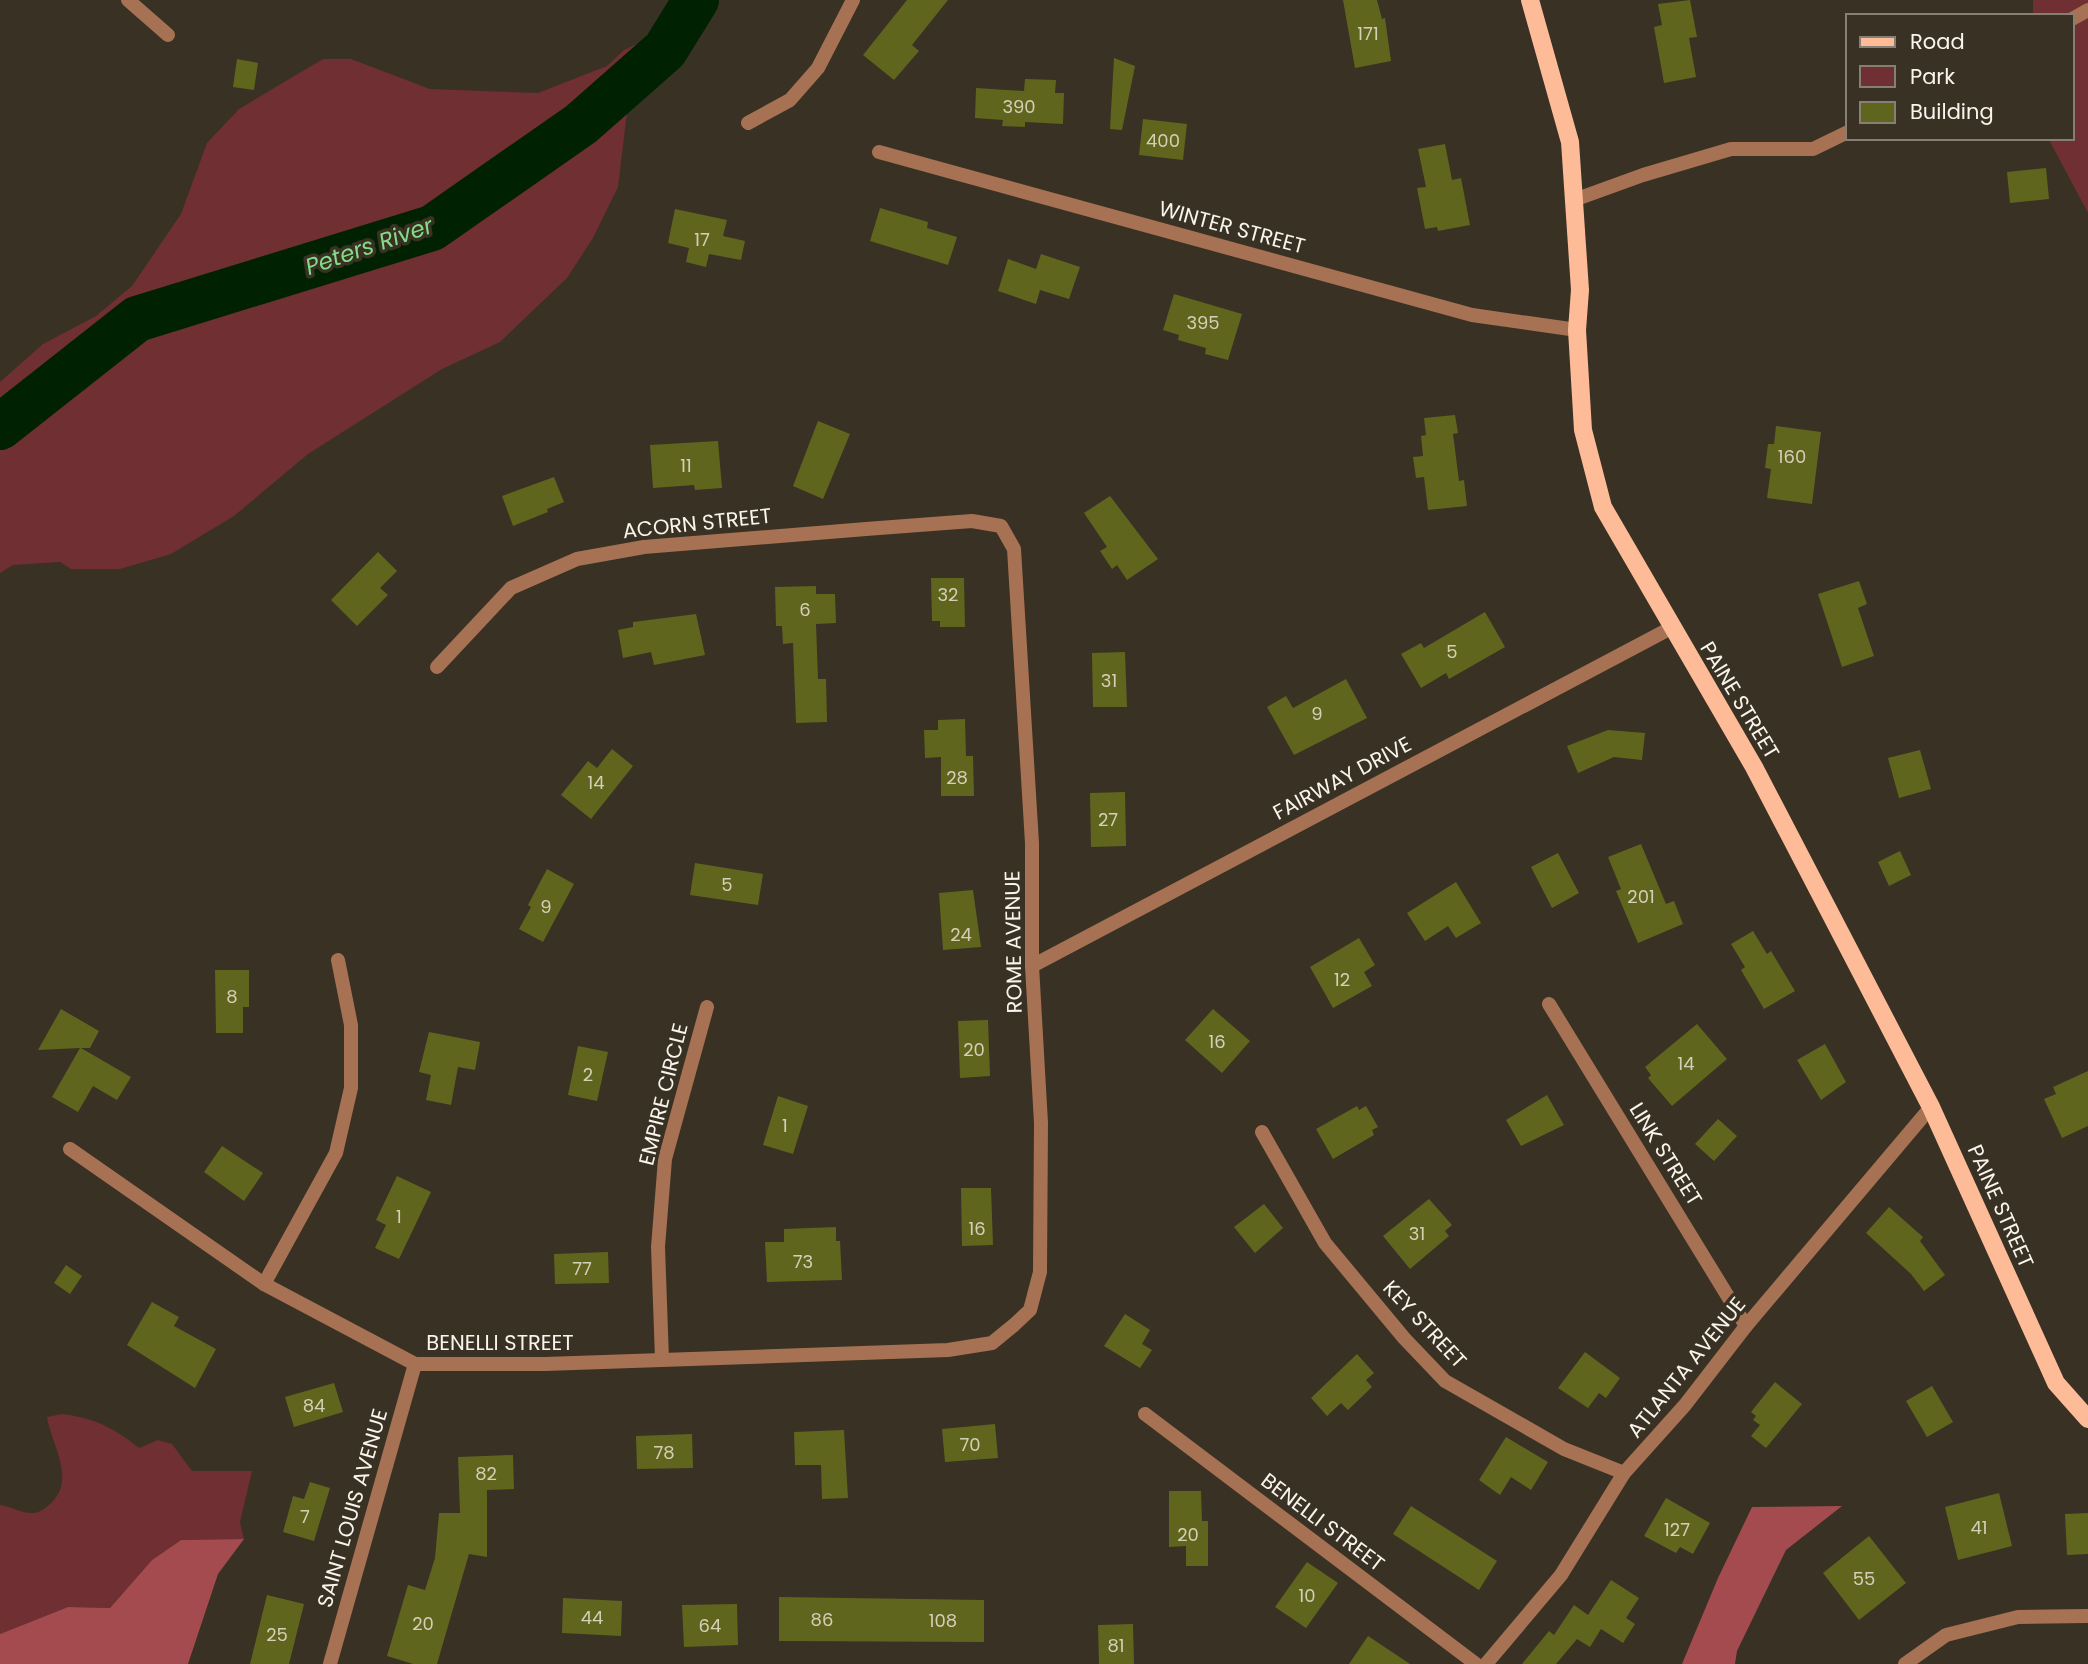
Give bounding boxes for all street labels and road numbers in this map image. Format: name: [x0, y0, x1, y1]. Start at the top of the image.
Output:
street label: WINTER STREET: [1156, 194, 1308, 260]
street label: ACORN STREET: [621, 501, 773, 545]
street label: PAINE STREET: [1694, 636, 1786, 764]
street label: FAIRWAY DRIVE: [1268, 729, 1416, 827]
street label: ROME AVENUE: [997, 870, 1029, 1014]
street label: EMPIRE CIRCLE: [631, 1020, 695, 1168]
street label: LINK STREET: [1623, 1097, 1709, 1211]
street label: PAINE STREET: [1961, 1140, 2041, 1272]
street label: KEY STREET: [1377, 1274, 1473, 1374]
street label: ATLANTA AVENUE: [1620, 1290, 1752, 1444]
street label: BENELLI STREET: [426, 1328, 574, 1357]
street label: SAINT LOUIS AVENUE: [310, 1405, 394, 1611]
street label: BENELLI STREET: [1255, 1466, 1391, 1578]

